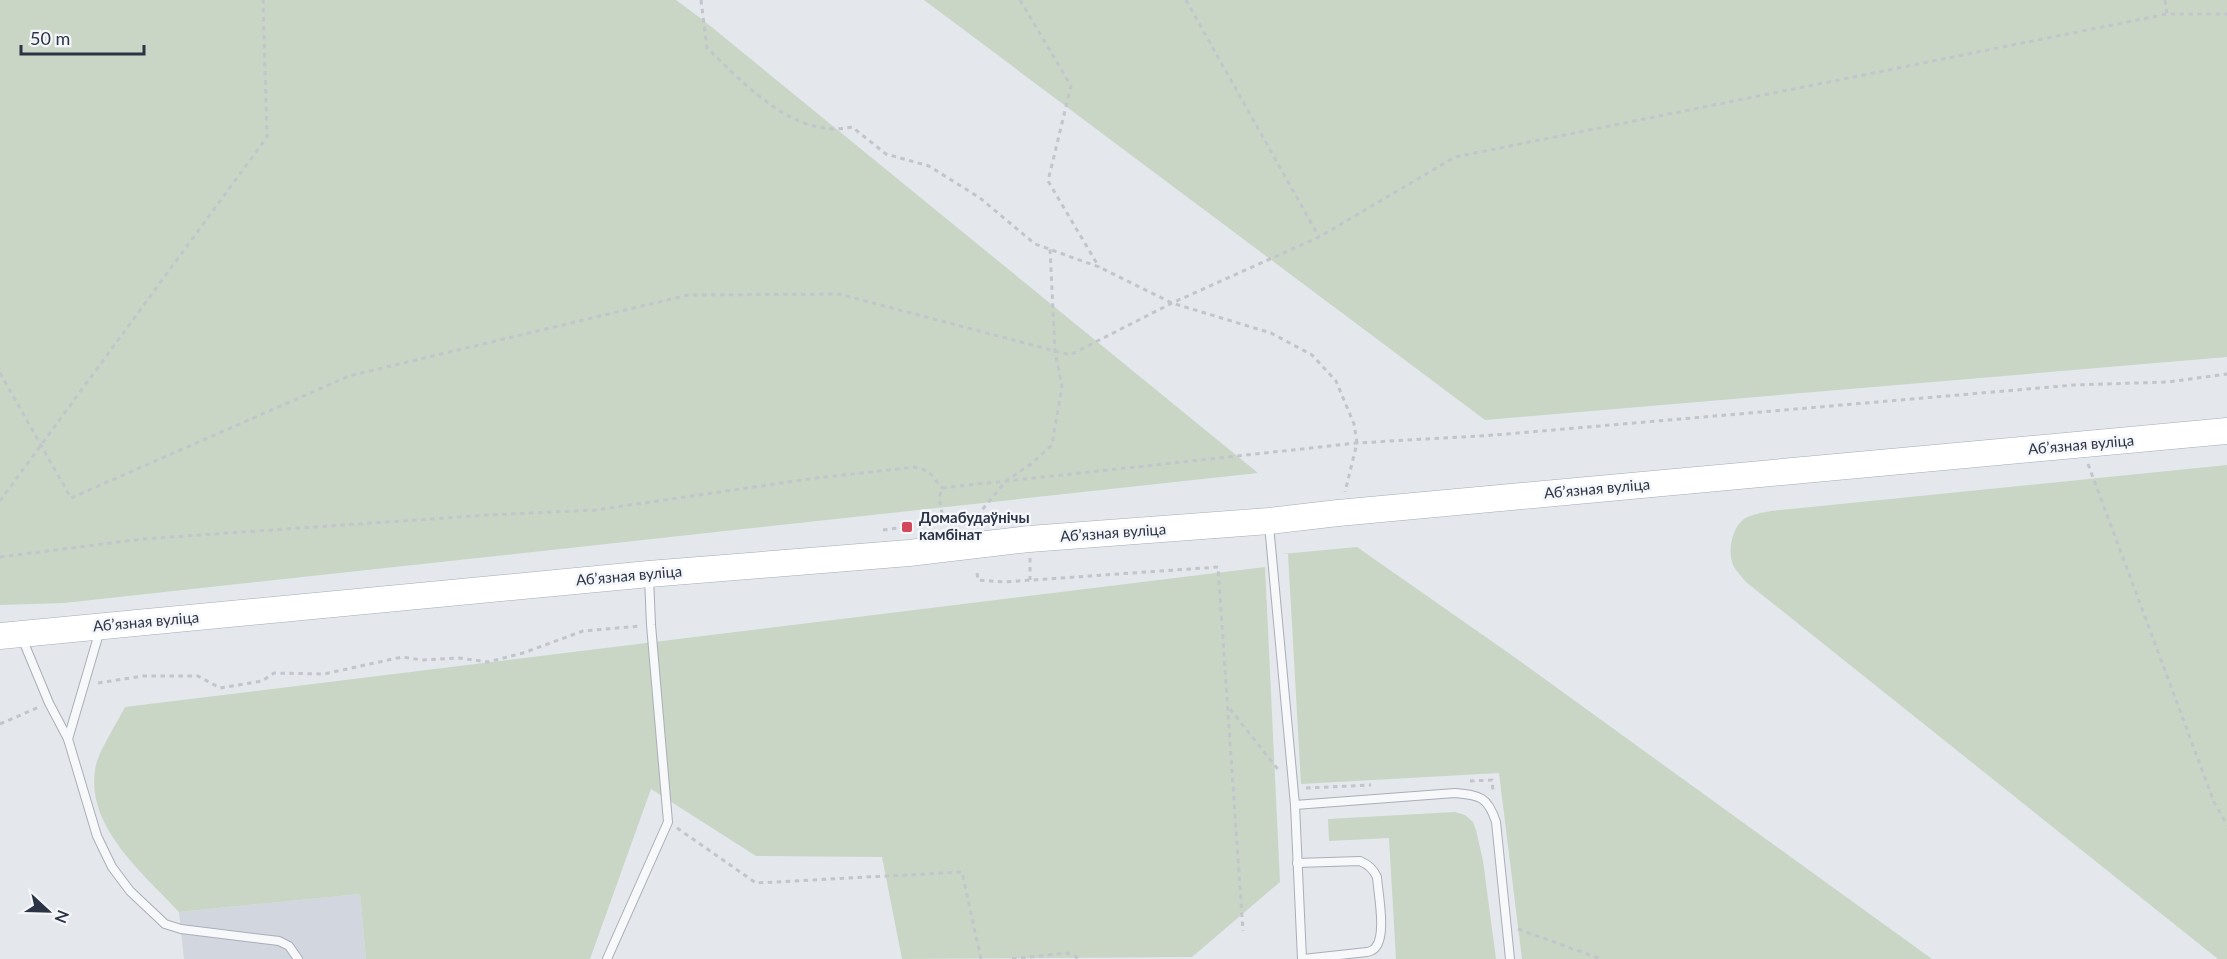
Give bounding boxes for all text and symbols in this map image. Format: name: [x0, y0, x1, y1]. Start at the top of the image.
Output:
scale bar: [21, 18, 144, 56]
text: 50 m: [30, 27, 70, 49]
street label: Абʼязная вуліца: [2027, 430, 2135, 458]
street label: Абʼязная вуліца: [1543, 474, 1651, 502]
place label: Домабудаўнічы камбінат: [919, 508, 1030, 543]
street label: Абʼязная вуліца: [1059, 519, 1167, 545]
marker: Домабудаўнічы камбінат: [900, 520, 914, 534]
street label: Абʼязная вуліца: [575, 561, 683, 589]
street label: Абʼязная вуліца: [92, 607, 200, 635]
north arrow: [18, 881, 78, 941]
text: N: [51, 908, 73, 926]

